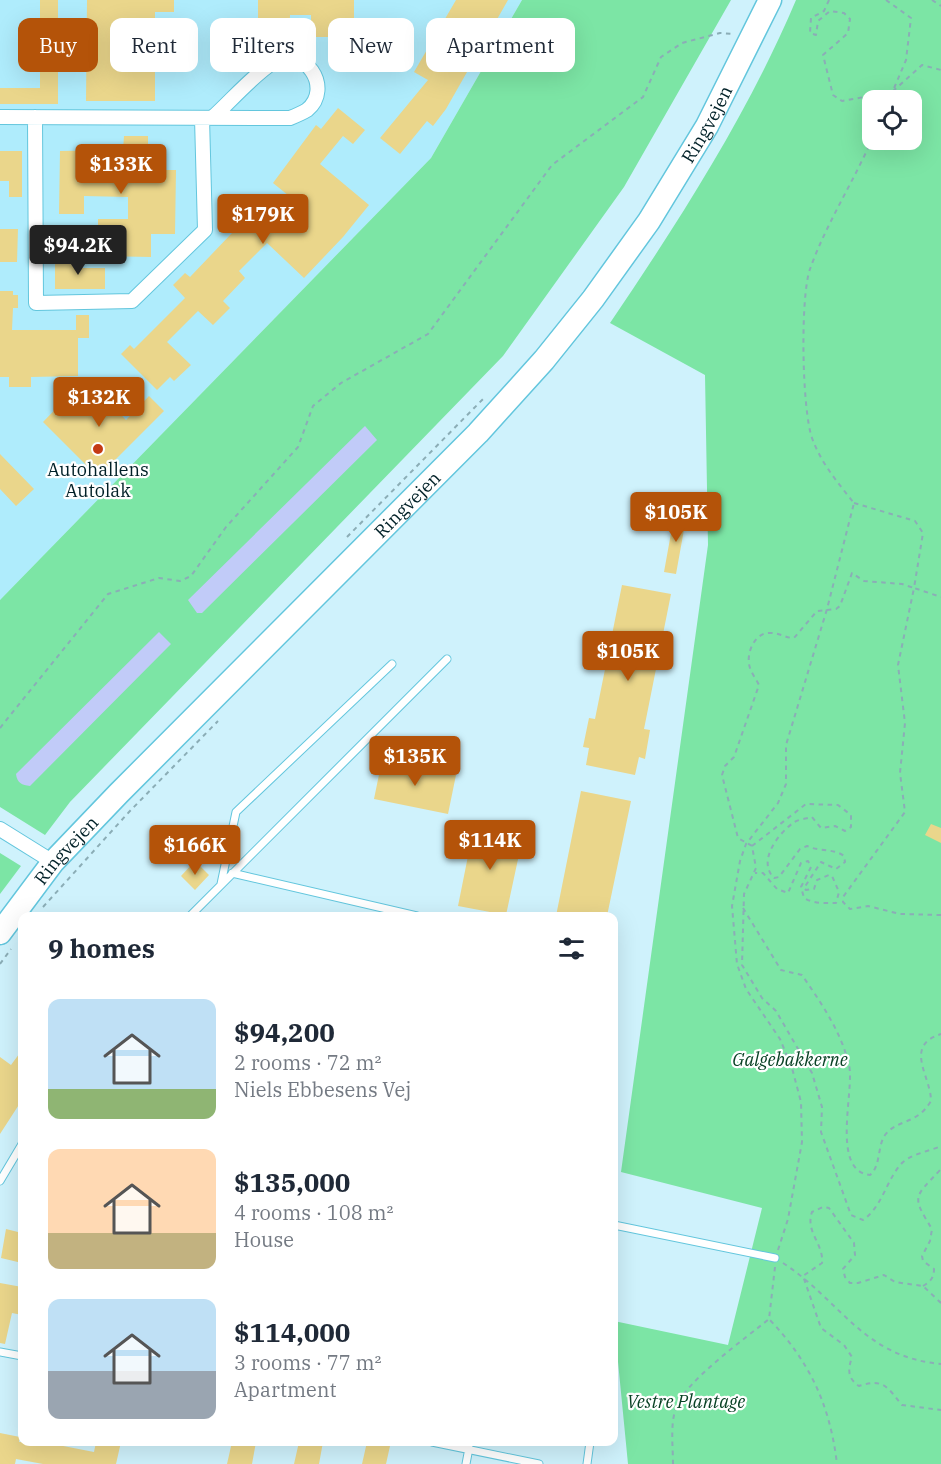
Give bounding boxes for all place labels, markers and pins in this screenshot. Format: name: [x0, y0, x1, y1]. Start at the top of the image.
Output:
pin: $133K: [79, 144, 163, 195]
pin: $179K: [221, 194, 305, 245]
pin: $94.2K: [29, 225, 127, 276]
pin: $132K: [57, 377, 141, 428]
marker: Autohallens Autolak: [91, 442, 105, 456]
place label: Autohallens Autolak: [47, 458, 149, 502]
pin: $105K: [634, 492, 718, 543]
pin: $105K: [586, 631, 670, 682]
pin: $135K: [373, 736, 457, 787]
pin: $114K: [448, 820, 532, 871]
pin: $166K: [153, 825, 237, 876]

